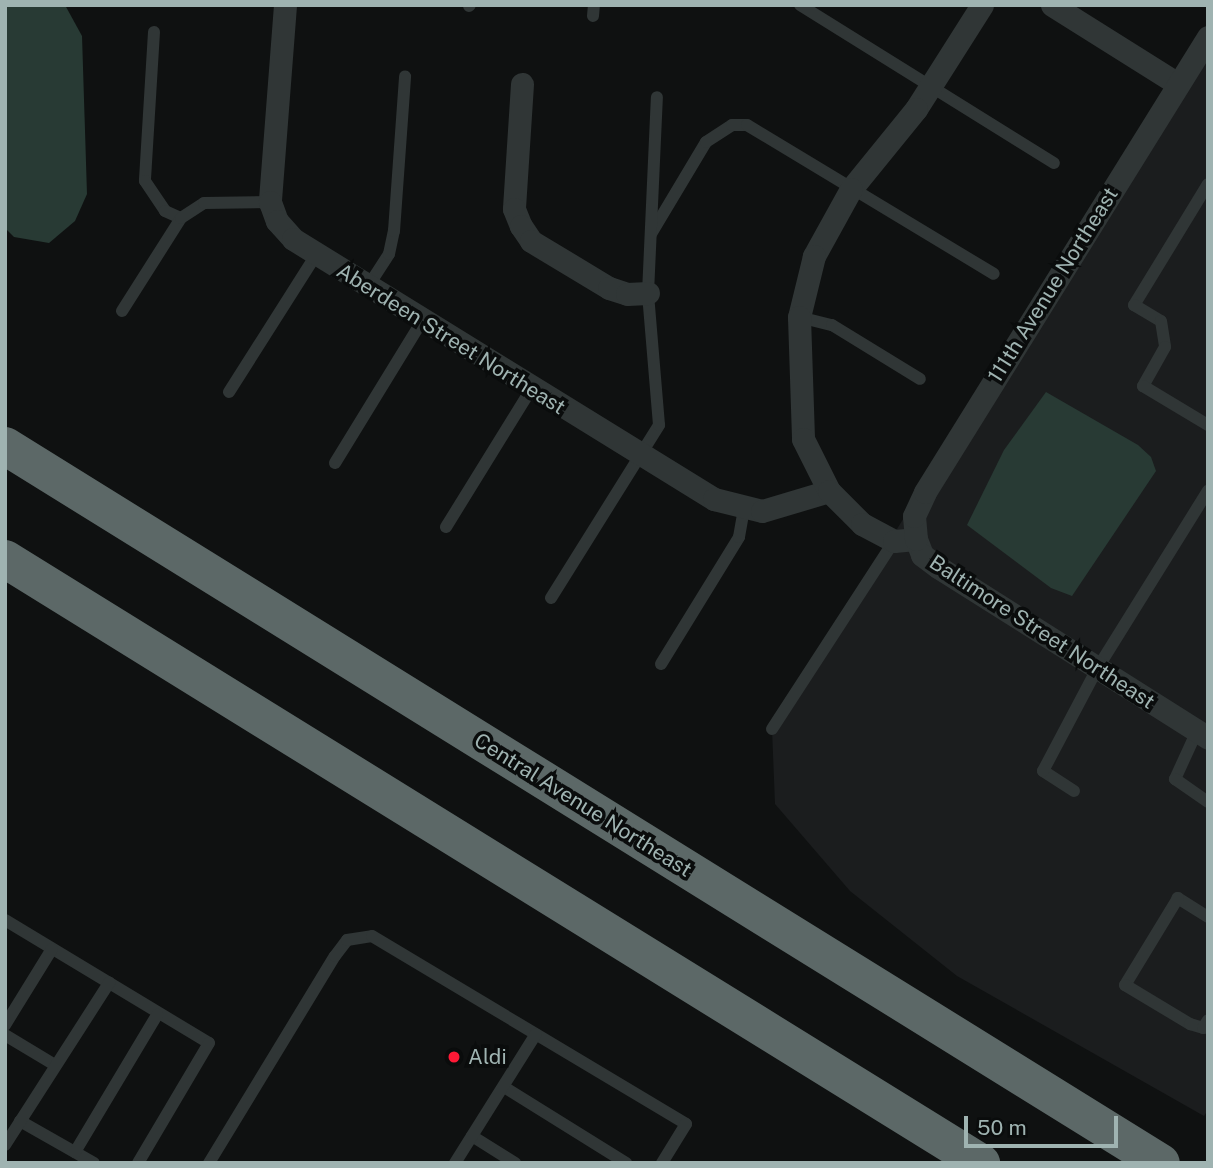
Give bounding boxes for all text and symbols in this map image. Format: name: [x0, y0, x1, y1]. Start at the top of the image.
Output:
street label: 111th Avenue Northeast: [982, 183, 1124, 387]
street label: Aberdeen Street Northeast: [332, 258, 570, 420]
street label: Baltimore Street Northeast: [924, 550, 1160, 714]
street label: Central Avenue Northeast: [470, 728, 696, 882]
place label: Aldi: [468, 1044, 507, 1070]
marker: Aldi: [446, 1049, 462, 1065]
scale bar: [968, 1102, 1122, 1146]
text: 50 m: [977, 1115, 1027, 1140]

